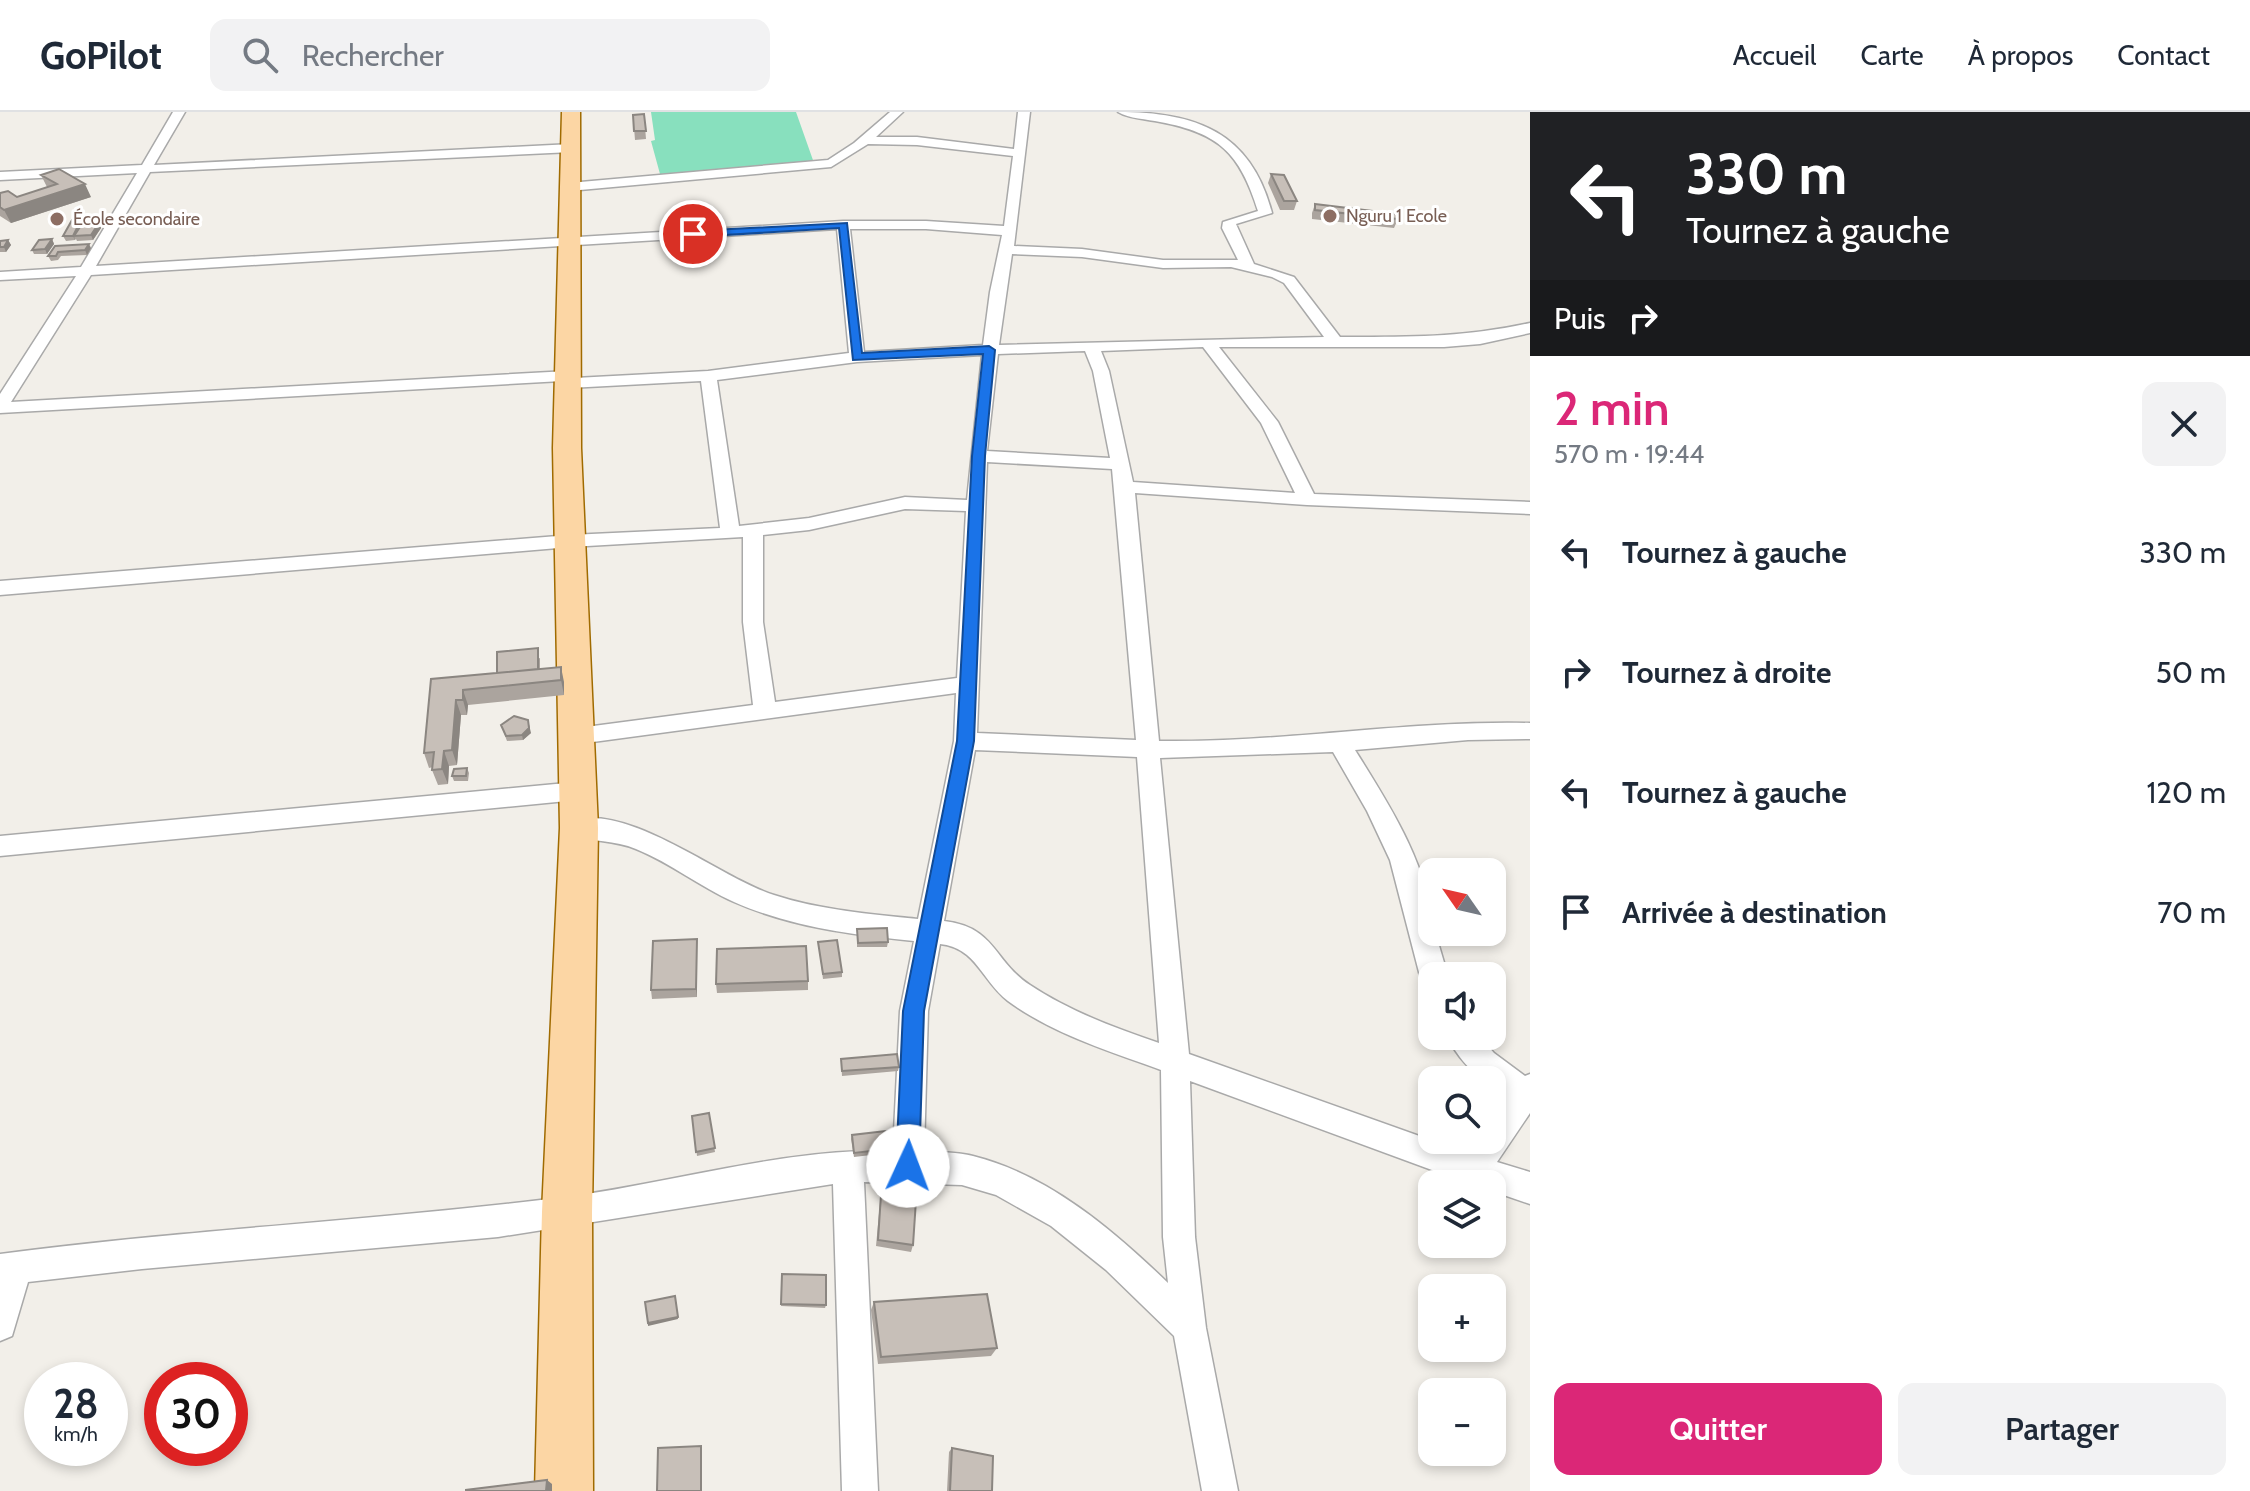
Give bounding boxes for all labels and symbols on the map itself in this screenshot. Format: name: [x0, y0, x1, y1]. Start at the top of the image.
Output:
pin: [659, 200, 727, 268]
place label: Nguru 1 Ecole: [1346, 205, 1447, 227]
marker: Nguru 1 Ecole: [1321, 207, 1339, 225]
place label: École secondaire: [73, 208, 200, 230]
marker: École secondaire: [48, 210, 66, 228]
north arrow: [1418, 858, 1506, 946]
position arrow: [866, 1124, 950, 1208]
speed limit sign: 30: [144, 1362, 248, 1466]

